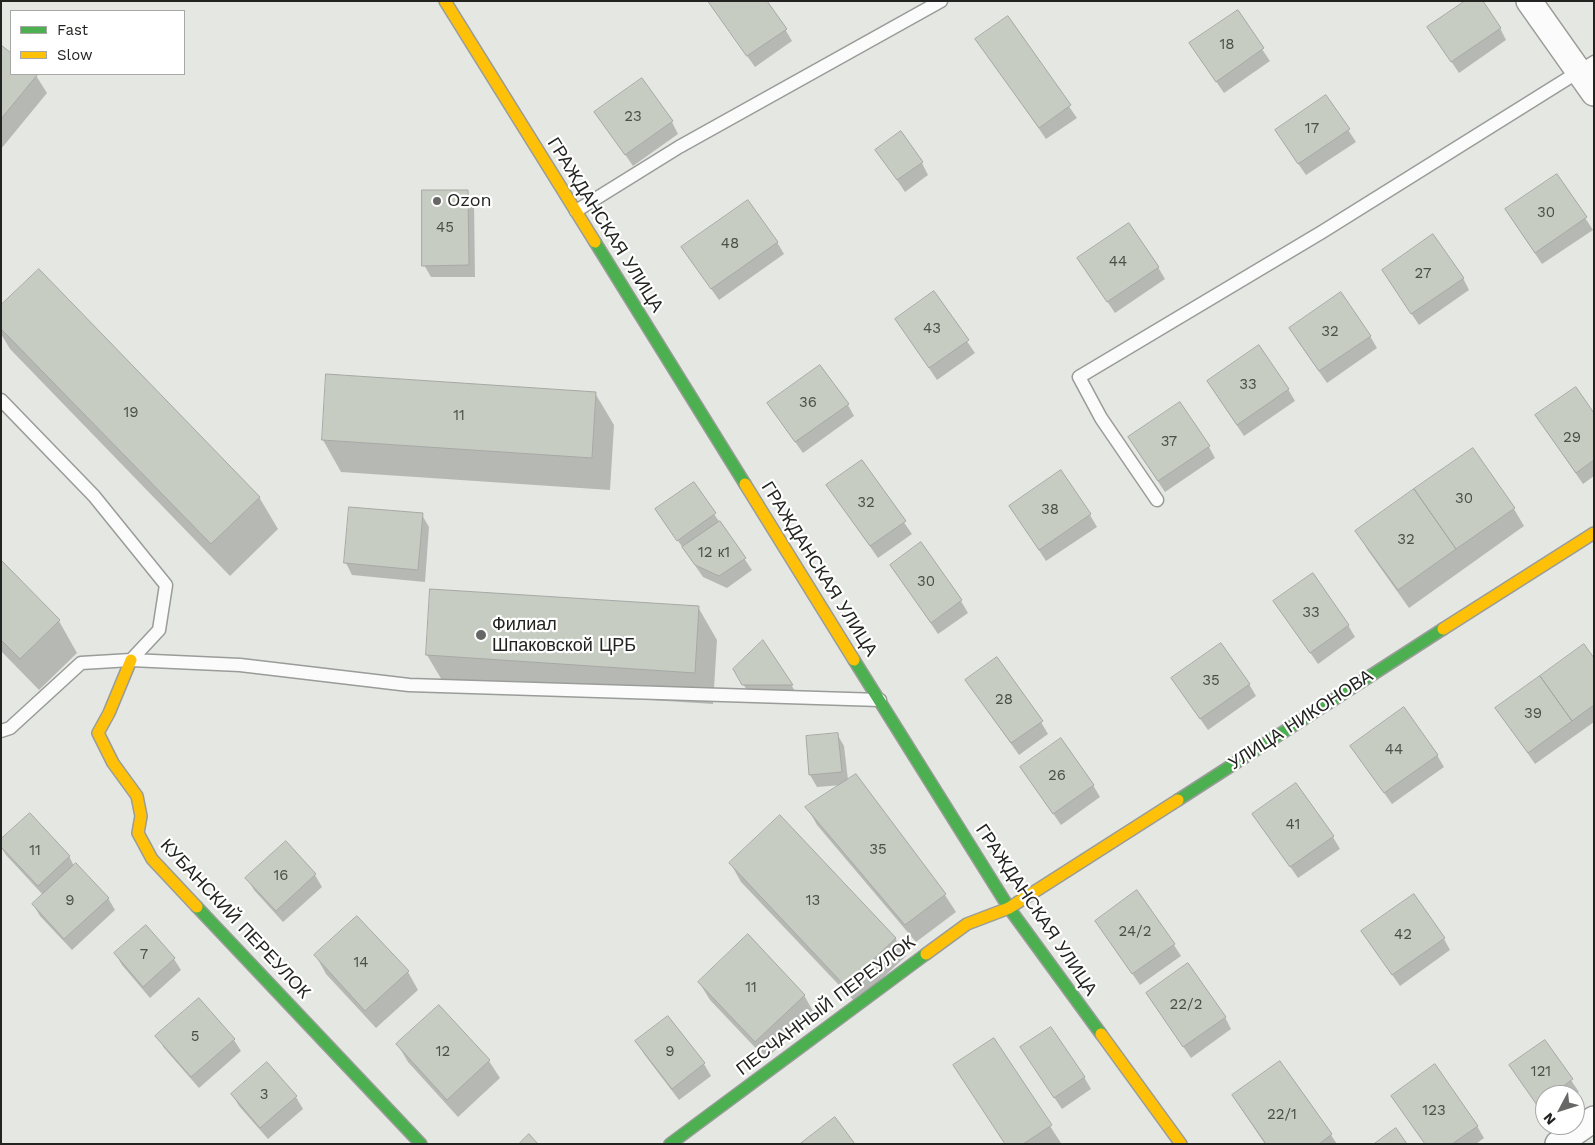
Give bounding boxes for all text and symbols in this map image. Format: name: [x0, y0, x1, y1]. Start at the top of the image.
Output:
legend: [10, 10, 185, 75]
text: Fast: [57, 21, 88, 39]
house number: 18: [1219, 36, 1235, 54]
text: Slow: [57, 46, 93, 64]
house number: 23: [624, 108, 642, 126]
house number: 17: [1305, 120, 1319, 138]
street label: ГРАЖДАНСКАЯ УЛИЦА: [542, 134, 668, 316]
place label: Ozon: [447, 190, 492, 212]
marker: Ozon: [431, 195, 443, 207]
house number: 30: [1537, 204, 1555, 222]
house number: 45: [436, 219, 454, 237]
house number: 48: [721, 235, 739, 253]
house number: 44: [1109, 253, 1127, 271]
house number: 27: [1415, 265, 1431, 283]
house number: 43: [923, 320, 941, 338]
house number: 32: [1321, 323, 1339, 341]
house number: 33: [1239, 376, 1257, 394]
house number: 36: [799, 394, 817, 412]
house number: 19: [123, 404, 139, 422]
house number: 11: [453, 407, 465, 425]
house number: 29: [1563, 429, 1581, 447]
house number: 37: [1161, 433, 1177, 451]
street label: ГРАЖДАНСКАЯ УЛИЦА: [756, 478, 882, 660]
house number: 30: [1455, 490, 1473, 508]
house number: 32: [857, 494, 875, 512]
house number: 38: [1041, 501, 1059, 519]
house number: 32: [1397, 531, 1415, 549]
house number: 12 к1: [698, 544, 730, 562]
house number: 30: [917, 573, 935, 591]
house number: 33: [1302, 604, 1320, 622]
place label: Филиал Шпаковской ЦРБ: [492, 614, 636, 656]
marker: Филиал Шпаковской ЦРБ: [474, 628, 488, 642]
street label: УЛИЦА НИКОНОВА: [1225, 665, 1377, 775]
house number: 35: [1202, 672, 1220, 690]
house number: 28: [995, 691, 1013, 709]
house number: 39: [1524, 705, 1542, 723]
house number: 44: [1385, 741, 1403, 759]
house number: 26: [1048, 767, 1066, 785]
house number: 41: [1286, 816, 1300, 834]
street label: ГРАЖДАНСКАЯ УЛИЦА: [971, 820, 1101, 1000]
street label: КУБАНСКИЙ ПЕРЕУЛОК: [155, 835, 315, 1003]
house number: 35: [869, 841, 887, 859]
house number: 11: [29, 842, 41, 860]
house number: 16: [274, 867, 288, 885]
house number: 9: [65, 892, 75, 910]
house number: 13: [806, 892, 820, 910]
house number: 24/2: [1119, 923, 1151, 941]
house number: 42: [1394, 926, 1412, 944]
street label: ПЕСЧАННЫЙ ПЕРЕУЛОК: [732, 932, 920, 1080]
house number: 7: [140, 946, 148, 964]
house number: 14: [353, 954, 369, 972]
house number: 11: [745, 979, 757, 997]
house number: 22/2: [1170, 996, 1202, 1014]
house number: 5: [191, 1028, 199, 1046]
house number: 12: [436, 1043, 450, 1061]
house number: 9: [665, 1043, 675, 1061]
house number: 121: [1531, 1063, 1551, 1081]
north arrow: [1535, 1085, 1585, 1135]
house number: 3: [260, 1086, 268, 1104]
house number: 123: [1422, 1102, 1446, 1120]
house number: 22/1: [1267, 1106, 1297, 1124]
text: N: [1540, 1110, 1559, 1128]

